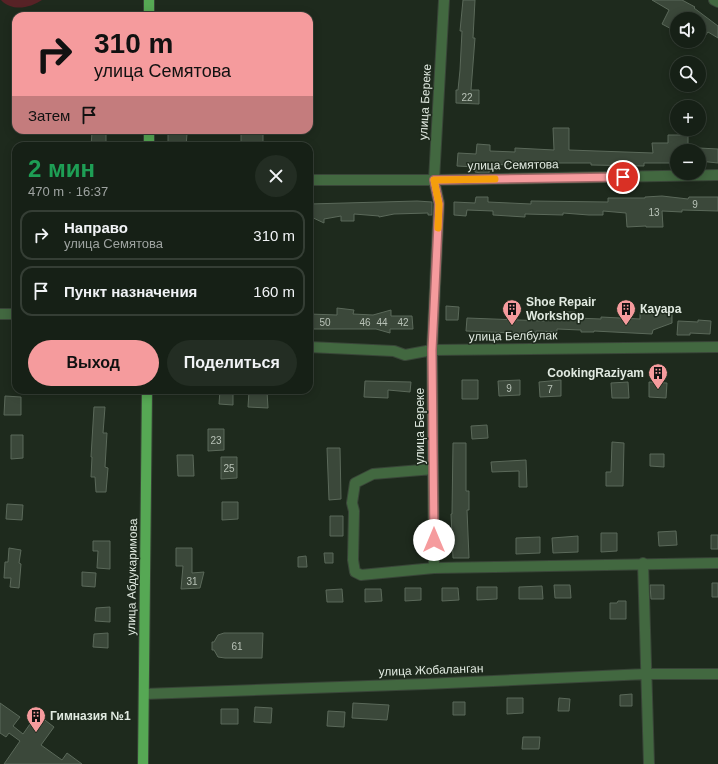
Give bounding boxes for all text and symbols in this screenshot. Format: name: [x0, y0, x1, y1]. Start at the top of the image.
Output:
map controls: [670, 12, 706, 180]
button: sound: [670, 12, 706, 48]
icon: right: [28, 28, 80, 80]
text: 310 m: [94, 28, 173, 59]
button: search: [670, 56, 706, 92]
text: улица Семятова: [94, 61, 231, 81]
street label: улица Береке: [416, 63, 434, 140]
house number: 22: [461, 92, 473, 103]
button: +: [670, 100, 706, 136]
icon: arrive: [78, 104, 100, 126]
text: Затем: [28, 107, 70, 124]
button: −: [670, 144, 706, 180]
text: 2 мин: [28, 155, 95, 182]
button: close: [255, 155, 297, 197]
street label: улица Семятова: [467, 157, 559, 173]
pin: [606, 160, 640, 194]
icon: arrive: [612, 166, 634, 188]
text: 470 m · 16:37: [28, 184, 108, 199]
house number: 9: [692, 199, 698, 210]
house number: 13: [648, 207, 660, 218]
text: Направо: [64, 219, 128, 236]
icon: right: [30, 224, 52, 246]
text: 310 m: [253, 227, 295, 244]
text: улица Семятова: [64, 236, 163, 251]
icon: arrive: [30, 280, 52, 302]
text: Пункт назначения: [64, 283, 197, 300]
text: 160 m: [253, 283, 295, 300]
place label: Shoe Repair Workshop: [526, 295, 596, 323]
building icon: Shoe Repair Workshop: [501, 298, 523, 326]
building icon: Кауара: [615, 298, 637, 326]
place label: Кауара: [640, 302, 682, 316]
house number: 50: [319, 317, 331, 328]
house number: 46: [359, 317, 371, 328]
house number: 44: [376, 317, 388, 328]
house number: 42: [397, 317, 409, 328]
street label: улица Белбулак: [469, 328, 558, 344]
button: Выход: [28, 340, 159, 386]
button: Поделиться: [167, 340, 297, 386]
building icon: CookingRaziyam: [647, 362, 669, 390]
place label: CookingRaziyam: [547, 366, 644, 380]
house number: 9: [506, 383, 512, 394]
house number: 7: [547, 384, 553, 395]
street label: улица Береке: [413, 388, 427, 464]
house number: 23: [210, 435, 222, 446]
house number: 25: [223, 463, 235, 474]
street label: улица Абдукаримова: [124, 518, 140, 636]
position arrow: [413, 519, 455, 561]
house number: 31: [186, 576, 198, 587]
house number: 61: [231, 641, 243, 652]
street label: улица Жобаланган: [378, 661, 484, 679]
building icon: Гимназия №1: [25, 705, 47, 733]
place label: Гимназия №1: [50, 709, 131, 723]

